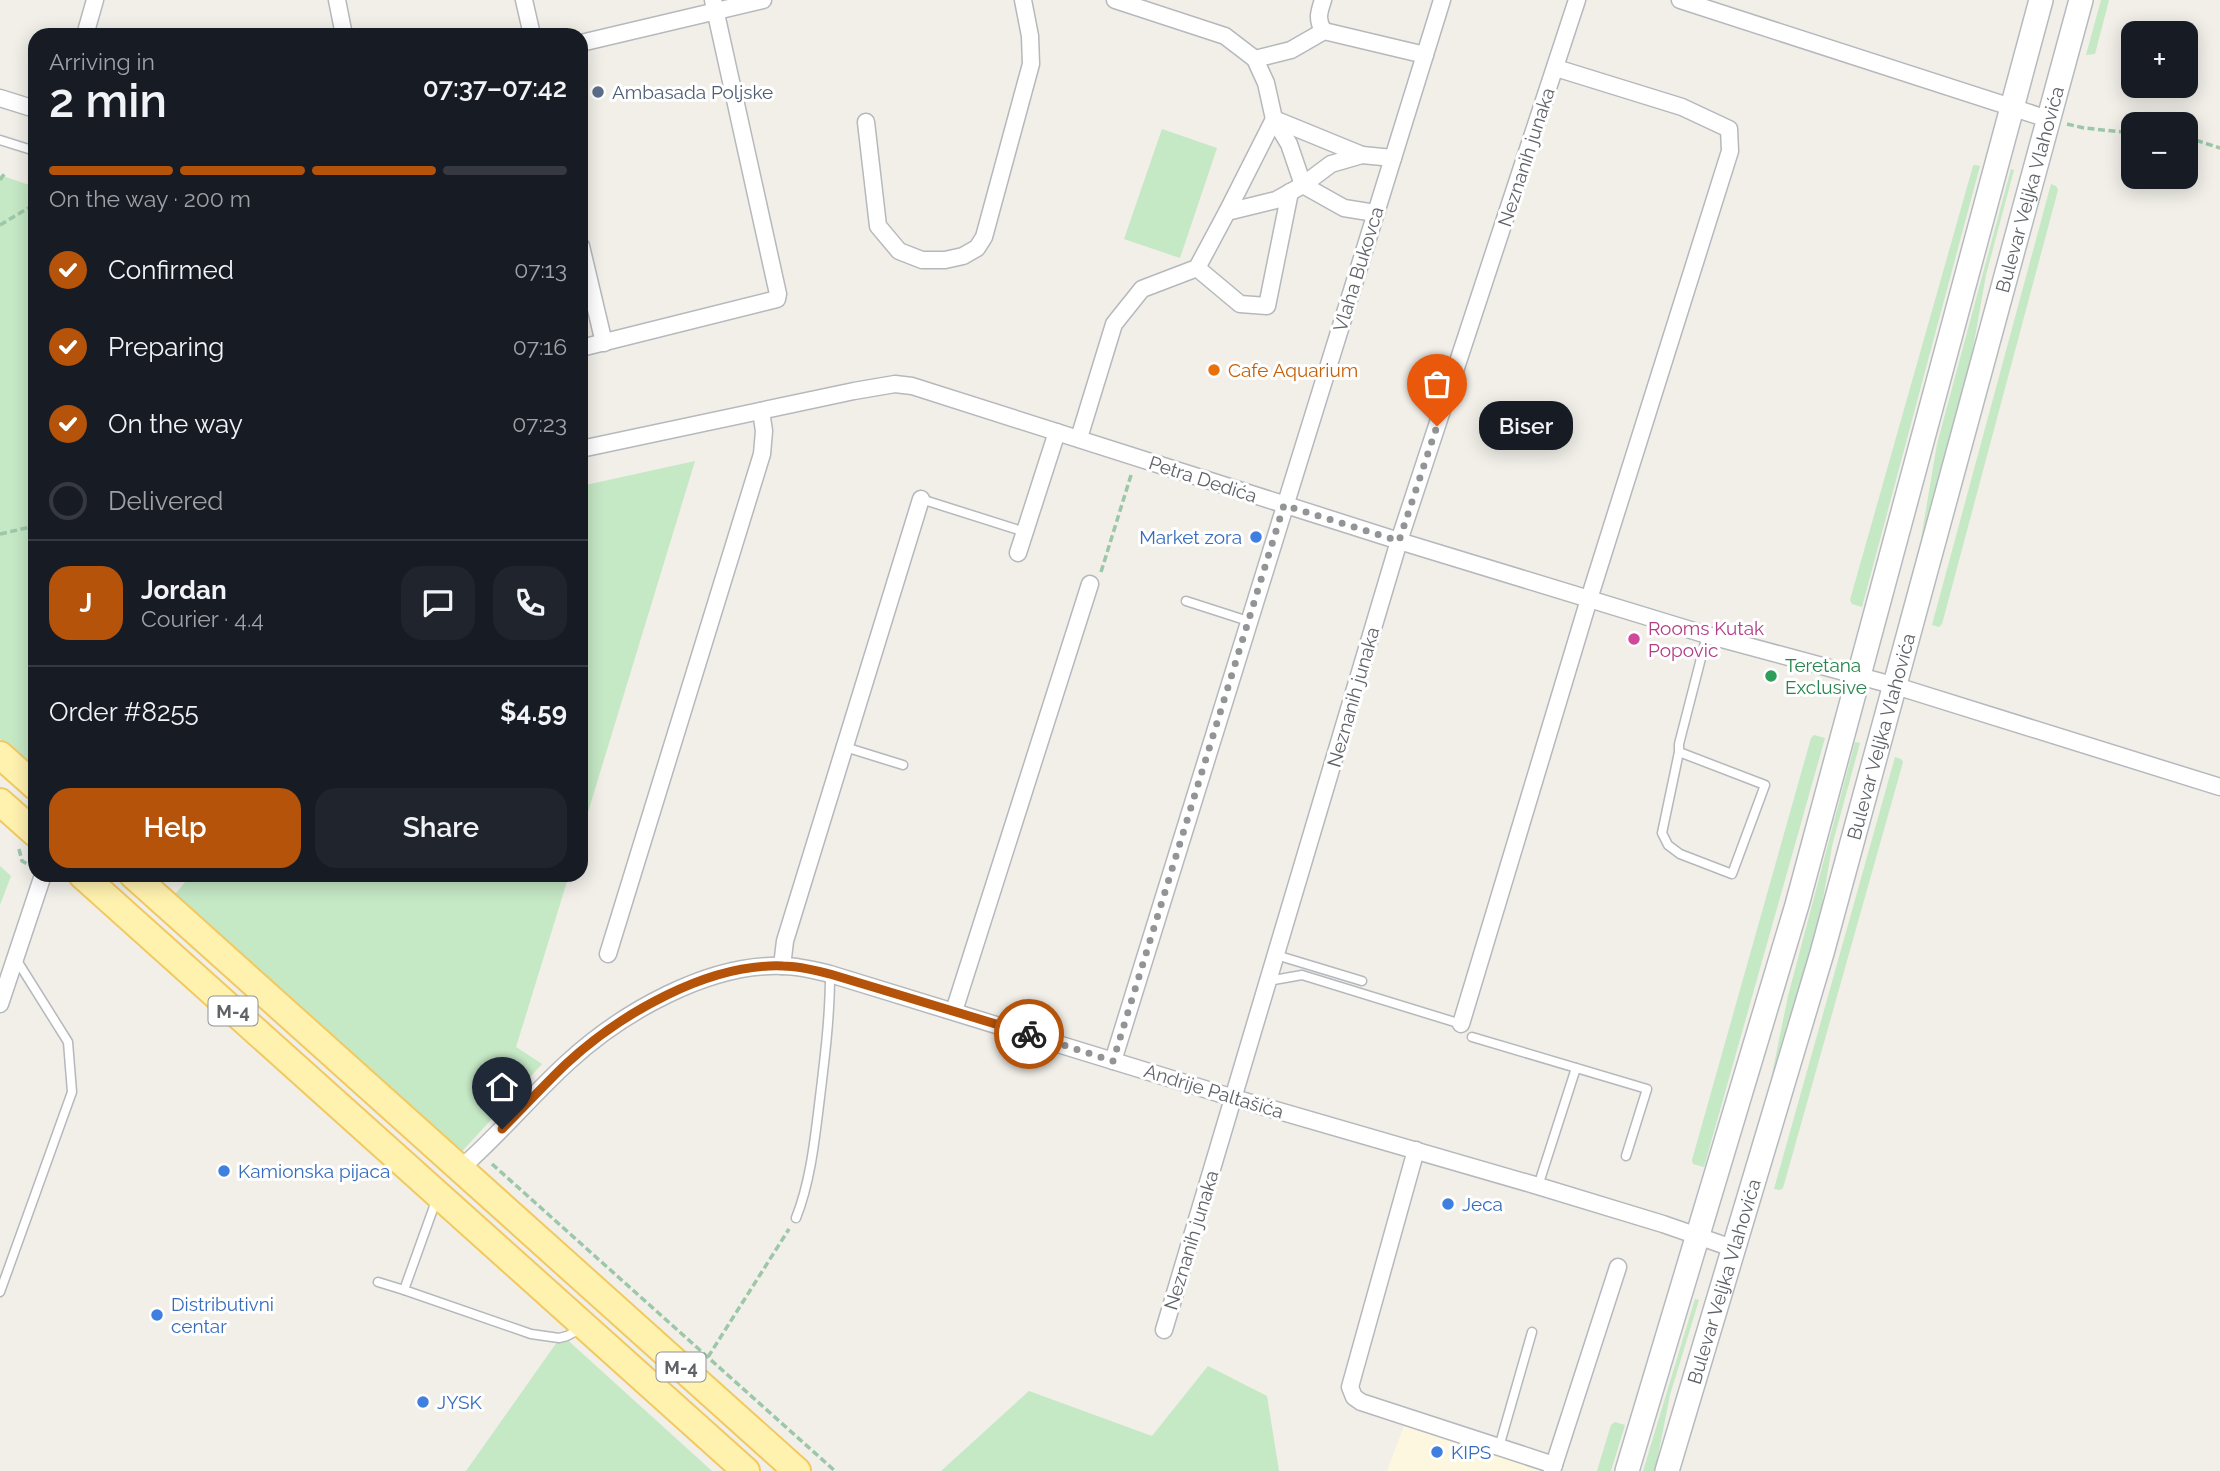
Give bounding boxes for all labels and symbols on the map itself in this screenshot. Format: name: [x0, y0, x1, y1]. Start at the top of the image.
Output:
place label: Ambasada Poljske: [612, 81, 773, 103]
marker: Ambasada Poljske: [590, 84, 606, 100]
street label: Bulevar Veljka Vlahovića: [1991, 84, 2068, 295]
street label: Neznanih junaka: [1493, 85, 1559, 229]
street label: Vlaha Bukovca: [1329, 204, 1387, 334]
pin: [1407, 354, 1467, 426]
place label: Cafe Aquarium: [1228, 359, 1358, 381]
marker: Cafe Aquarium: [1206, 362, 1222, 378]
callout: Biser: [1479, 402, 1574, 450]
street label: Petra Dedića: [1146, 451, 1260, 507]
place label: Market zora: [1139, 526, 1242, 548]
marker: Market zora: [1248, 529, 1264, 545]
place label: Rooms Kutak Popovic: [1648, 617, 1764, 661]
street label: Neznanih junaka: [1322, 624, 1384, 770]
marker: Rooms Kutak Popovic: [1626, 631, 1642, 647]
street label: Bulevar Veljka Vlahovića: [1842, 631, 1919, 842]
place label: Teretana Exclusive: [1785, 654, 1867, 698]
marker: Teretana Exclusive: [1763, 668, 1779, 684]
road number: M-4: [208, 996, 258, 1026]
courier: [994, 999, 1064, 1069]
pin: [472, 1057, 532, 1129]
street label: Andrije Paltašića: [1142, 1059, 1286, 1123]
place label: Kamionska pijaca: [238, 1160, 390, 1182]
marker: Kamionska pijaca: [216, 1163, 232, 1179]
street label: Neznanih junaka: [1159, 1168, 1223, 1312]
street label: Bulevar Veljka Vlahovića: [1683, 1176, 1765, 1387]
place label: Jeca: [1462, 1193, 1503, 1215]
marker: Jeca: [1440, 1196, 1456, 1212]
place label: Distributivni centar: [171, 1293, 274, 1337]
marker: Distributivni centar: [149, 1307, 165, 1323]
road number: M-4: [656, 1352, 706, 1382]
place label: JYSK: [437, 1391, 483, 1413]
marker: JYSK: [415, 1394, 431, 1410]
place label: KIPS: [1451, 1441, 1491, 1463]
marker: KIPS: [1429, 1444, 1445, 1460]

